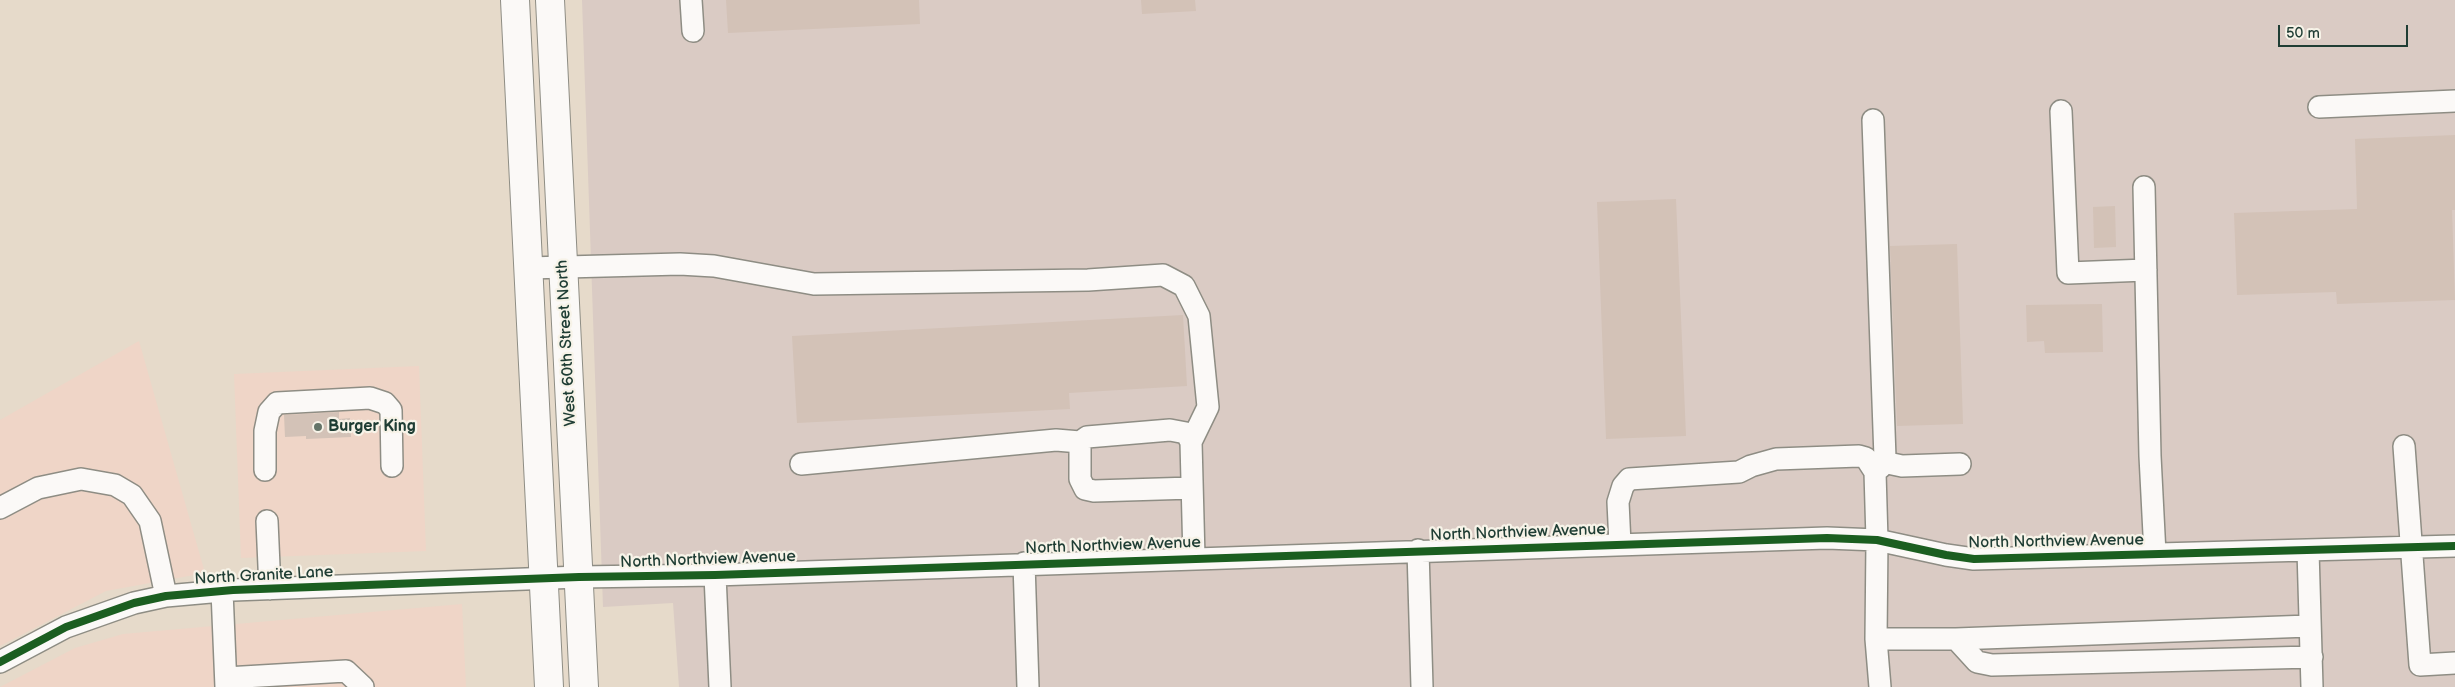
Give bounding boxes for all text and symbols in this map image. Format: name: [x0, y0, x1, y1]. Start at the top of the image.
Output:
scale bar: [2280, 15, 2410, 47]
text: 50 m: [2286, 24, 2320, 43]
street label: West 60th Street North: [553, 259, 581, 427]
place label: Burger King: [328, 417, 416, 437]
marker: Burger King: [312, 421, 324, 433]
street label: North Northview Avenue: [1430, 520, 1606, 546]
street label: North Northview Avenue: [1968, 531, 2144, 553]
street label: North Northview Avenue: [1025, 533, 1201, 559]
street label: North Northview Avenue: [620, 547, 796, 573]
street label: North Granite Lane: [194, 563, 334, 589]

